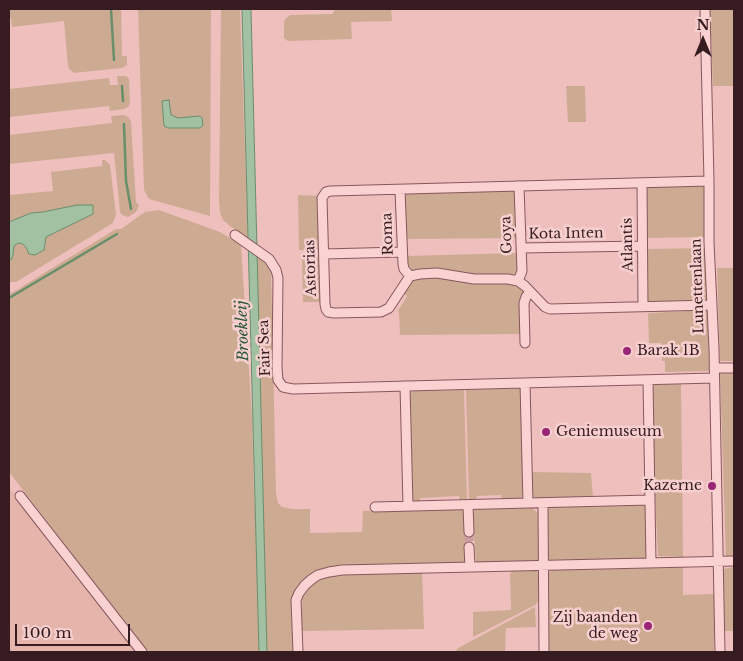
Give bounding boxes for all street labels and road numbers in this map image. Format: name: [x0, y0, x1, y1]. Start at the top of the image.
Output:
street label: Roma: [379, 212, 397, 256]
street label: Goya: [498, 216, 516, 254]
street label: Atlantis: [619, 218, 637, 272]
street label: Kota Inten: [528, 225, 604, 243]
street label: Lunettenlaan: [688, 238, 708, 334]
street label: Astorias: [302, 239, 320, 297]
street label: Fair Sea: [256, 319, 274, 377]

